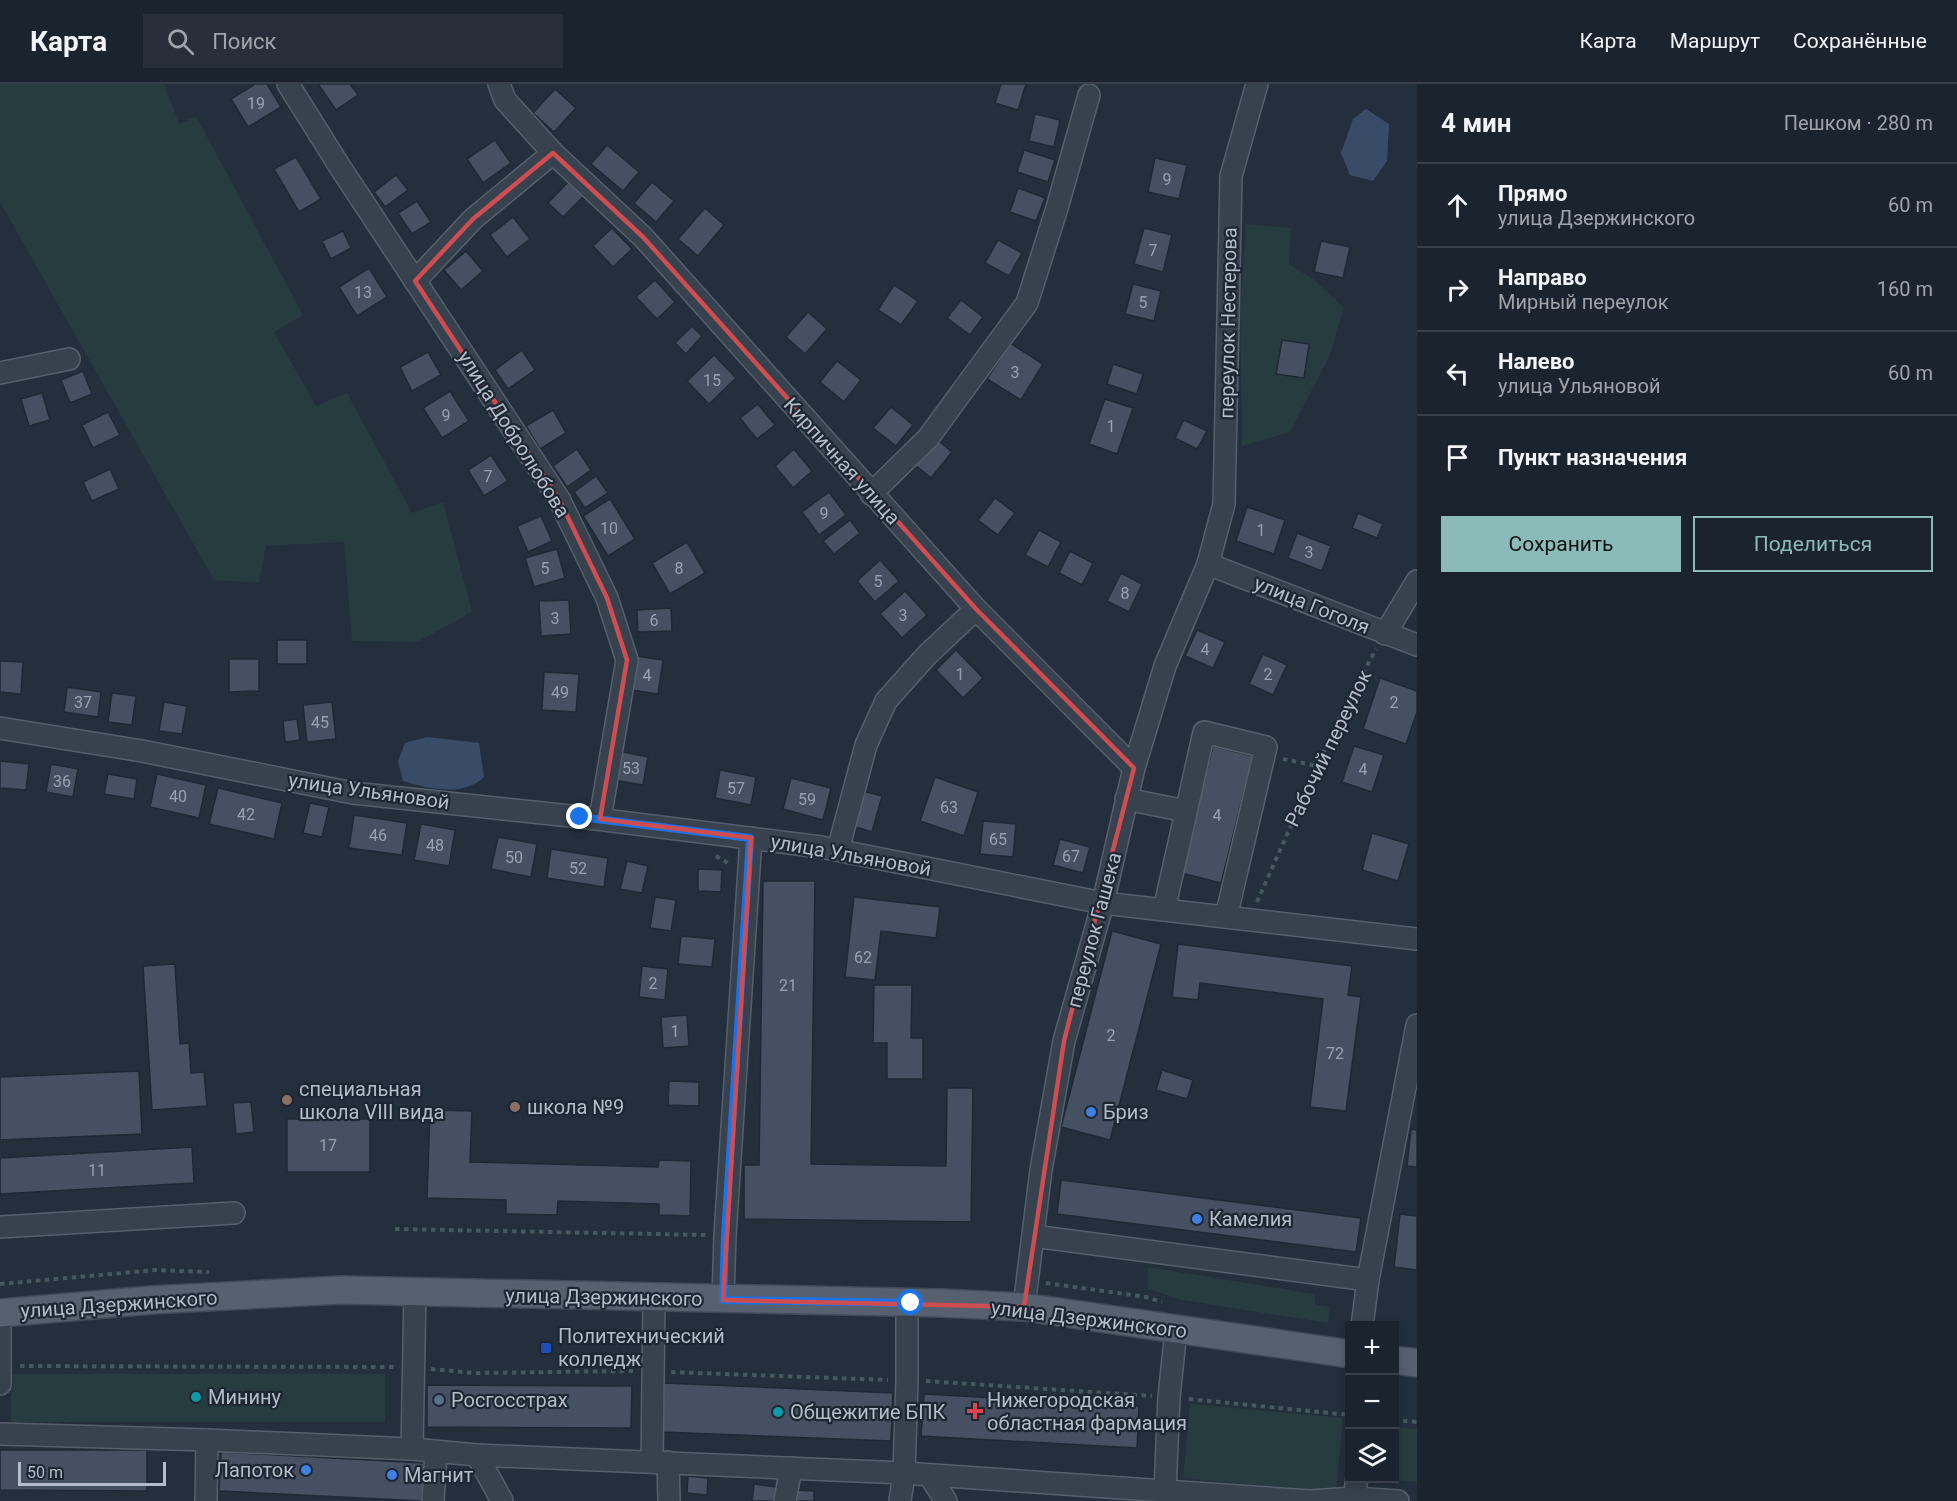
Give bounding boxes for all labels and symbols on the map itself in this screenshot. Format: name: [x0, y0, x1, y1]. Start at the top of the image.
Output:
house number: 19: [247, 94, 265, 113]
house number: 9: [1163, 170, 1172, 189]
street label: переулок Нестерова: [1214, 227, 1242, 419]
house number: 7: [1149, 241, 1158, 260]
house number: 13: [354, 283, 372, 302]
house number: 5: [1139, 293, 1148, 312]
street label: улица Добролюбова: [453, 346, 575, 522]
house number: 3: [1011, 363, 1020, 382]
house number: 15: [703, 371, 721, 390]
street label: Кирпичная улица: [779, 393, 905, 529]
house number: 9: [442, 406, 451, 425]
house number: 1: [1107, 417, 1116, 436]
house number: 7: [484, 467, 493, 486]
house number: 9: [820, 504, 829, 523]
house number: 10: [600, 519, 618, 538]
house number: 1: [1257, 521, 1266, 540]
house number: 3: [1305, 543, 1314, 562]
house number: 5: [541, 559, 550, 578]
house number: 8: [675, 559, 684, 578]
street label: улица Гоголя: [1251, 571, 1373, 639]
house number: 5: [874, 572, 883, 591]
house number: 8: [1121, 584, 1130, 603]
house number: 3: [899, 606, 908, 625]
house number: 3: [551, 609, 560, 628]
house number: 6: [650, 611, 659, 630]
house number: 4: [1201, 640, 1210, 659]
house number: 1: [956, 665, 965, 684]
house number: 2: [1264, 665, 1273, 684]
house number: 4: [643, 666, 652, 685]
street label: Рабочий переулок: [1280, 666, 1376, 830]
house number: 49: [551, 683, 569, 702]
house number: 37: [74, 693, 92, 712]
house number: 2: [1390, 693, 1399, 712]
house number: 45: [311, 713, 329, 732]
house number: 53: [622, 759, 640, 778]
house number: 4: [1359, 760, 1368, 779]
street label: улица Ульяновой: [287, 768, 451, 814]
house number: 36: [53, 772, 71, 791]
house number: 57: [727, 779, 745, 798]
house number: 40: [169, 787, 187, 806]
house number: 59: [798, 790, 816, 809]
house number: 63: [940, 798, 958, 817]
route end: [566, 803, 592, 829]
house number: 42: [237, 805, 255, 824]
house number: 4: [1213, 806, 1222, 825]
house number: 46: [369, 826, 387, 845]
street label: улица Ульяновой: [769, 829, 933, 881]
house number: 65: [989, 830, 1007, 849]
house number: 48: [426, 836, 444, 855]
house number: 67: [1062, 847, 1080, 866]
house number: 50: [505, 848, 523, 867]
street label: переулок Гашека: [1062, 850, 1126, 1010]
house number: 52: [569, 859, 587, 878]
house number: 62: [854, 948, 872, 967]
house number: 2: [649, 974, 658, 993]
house number: 21: [779, 976, 797, 995]
house number: 1: [671, 1022, 680, 1041]
house number: 2: [1107, 1026, 1116, 1045]
house number: 72: [1326, 1044, 1344, 1063]
place label: специальная школа VIII вида: [299, 1077, 444, 1124]
marker: специальная школа VIII вида: [280, 1093, 294, 1107]
place label: школа №9: [527, 1095, 624, 1119]
marker: школа №9: [508, 1100, 522, 1114]
place label: Бриз: [1103, 1100, 1149, 1124]
marker: Бриз: [1084, 1105, 1098, 1119]
house number: 17: [319, 1136, 337, 1155]
house number: 11: [88, 1161, 106, 1180]
place label: Камелия: [1209, 1207, 1292, 1231]
marker: Камелия: [1190, 1212, 1204, 1226]
street label: улица Дзержинского: [505, 1283, 703, 1311]
street label: улица Дзержинского: [20, 1285, 218, 1323]
route start: [897, 1289, 923, 1315]
street label: улица Дзержинского: [990, 1295, 1188, 1343]
place label: Политехнический колледж: [558, 1324, 725, 1371]
marker: Политехнический колледж: [539, 1341, 553, 1355]
place label: Минину: [208, 1385, 282, 1409]
place label: Росгосстрах: [451, 1388, 568, 1412]
place label: Нижегородская областная фармация: [987, 1388, 1187, 1435]
marker: Минину: [189, 1390, 203, 1404]
marker: Росгосстрах: [432, 1393, 446, 1407]
place label: Общежитие БПК: [790, 1400, 945, 1424]
marker: Нижегородская областная фармация: [968, 1404, 982, 1418]
marker: Общежитие БПК: [771, 1405, 785, 1419]
place label: Лапоток: [215, 1458, 294, 1482]
scale bar: [18, 1459, 166, 1486]
marker: Лапоток: [299, 1463, 313, 1477]
place label: Магнит: [404, 1463, 474, 1487]
marker: Магнит: [385, 1468, 399, 1482]

